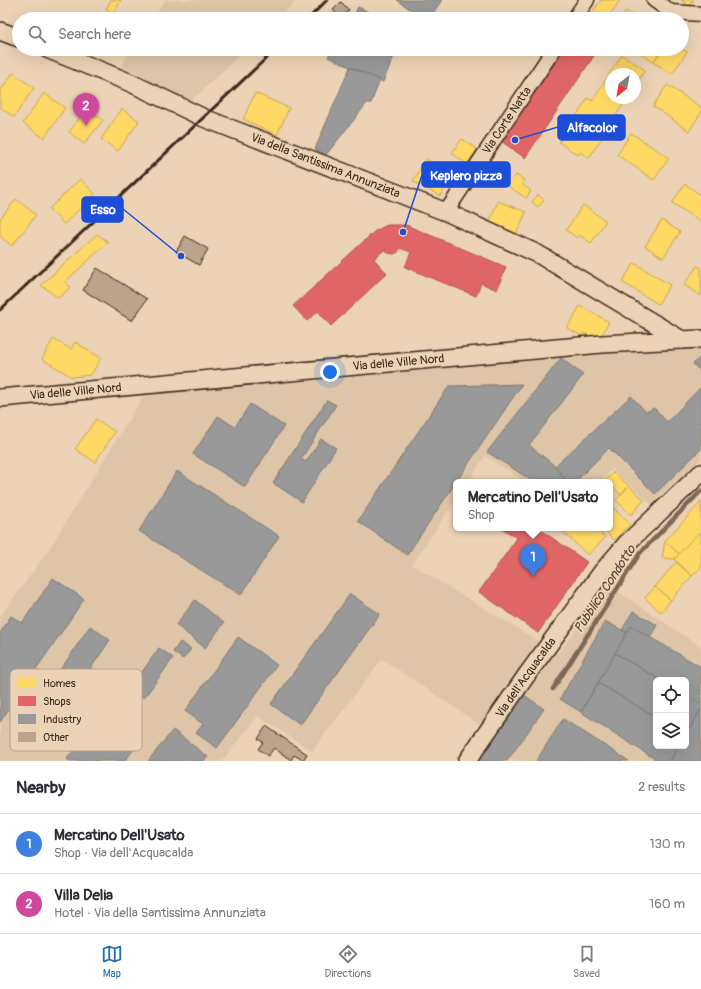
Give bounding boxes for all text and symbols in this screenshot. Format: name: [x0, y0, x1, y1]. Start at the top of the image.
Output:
search box: [12, 12, 689, 56]
icon: search: [26, 23, 48, 45]
text: Search here: [58, 25, 131, 44]
north arrow: [605, 68, 641, 104]
street label: Via Corte Natta: [479, 83, 535, 157]
pin: 2: [73, 93, 99, 126]
callout: Alfacolor: [558, 115, 625, 140]
text: Alfacolor: [567, 120, 618, 136]
street label: Via della Santissima Annunziata: [249, 129, 403, 201]
callout: Keplero pizza: [422, 162, 510, 187]
text: Keplero pizza: [430, 168, 502, 184]
callout: Esso: [82, 197, 123, 222]
text: Esso: [90, 202, 116, 218]
street label: Via delle Ville Nord: [352, 351, 445, 374]
your location: [320, 362, 340, 382]
street label: Via delle Ville Nord: [29, 380, 122, 403]
popup: [453, 479, 613, 531]
text: Mercatino Dell'Usato: [468, 488, 598, 507]
text: Shop: [468, 507, 495, 523]
water label: Pubblico Condotto: [571, 541, 640, 636]
pin: 1: [520, 544, 546, 577]
street label: Via dell'Acquacalda: [492, 634, 559, 720]
legend: [10, 669, 142, 751]
text: Homes: [43, 677, 76, 690]
map controls: [653, 677, 689, 749]
button: locate: [653, 677, 689, 713]
text: Shops: [43, 695, 71, 708]
text: Industry: [43, 713, 82, 726]
button: layers: [653, 713, 689, 749]
text: Other: [43, 731, 69, 744]
text: Nearby: [16, 777, 65, 798]
text: 2 results: [638, 779, 685, 795]
text: Mercatino Dell'Usato: [54, 826, 185, 845]
text: 1: [26, 836, 32, 852]
text: 130 m: [649, 836, 685, 852]
text: Shop · Via dell'Acquacalda: [54, 845, 193, 861]
text: Villa Delia: [54, 886, 113, 905]
text: 2: [25, 896, 33, 912]
text: 160 m: [649, 896, 685, 912]
text: Hotel · Via della Santissima Annunziata: [54, 905, 266, 921]
tab: Map: [101, 943, 123, 980]
tab: Directions: [325, 943, 371, 980]
tab: Saved: [573, 943, 600, 980]

